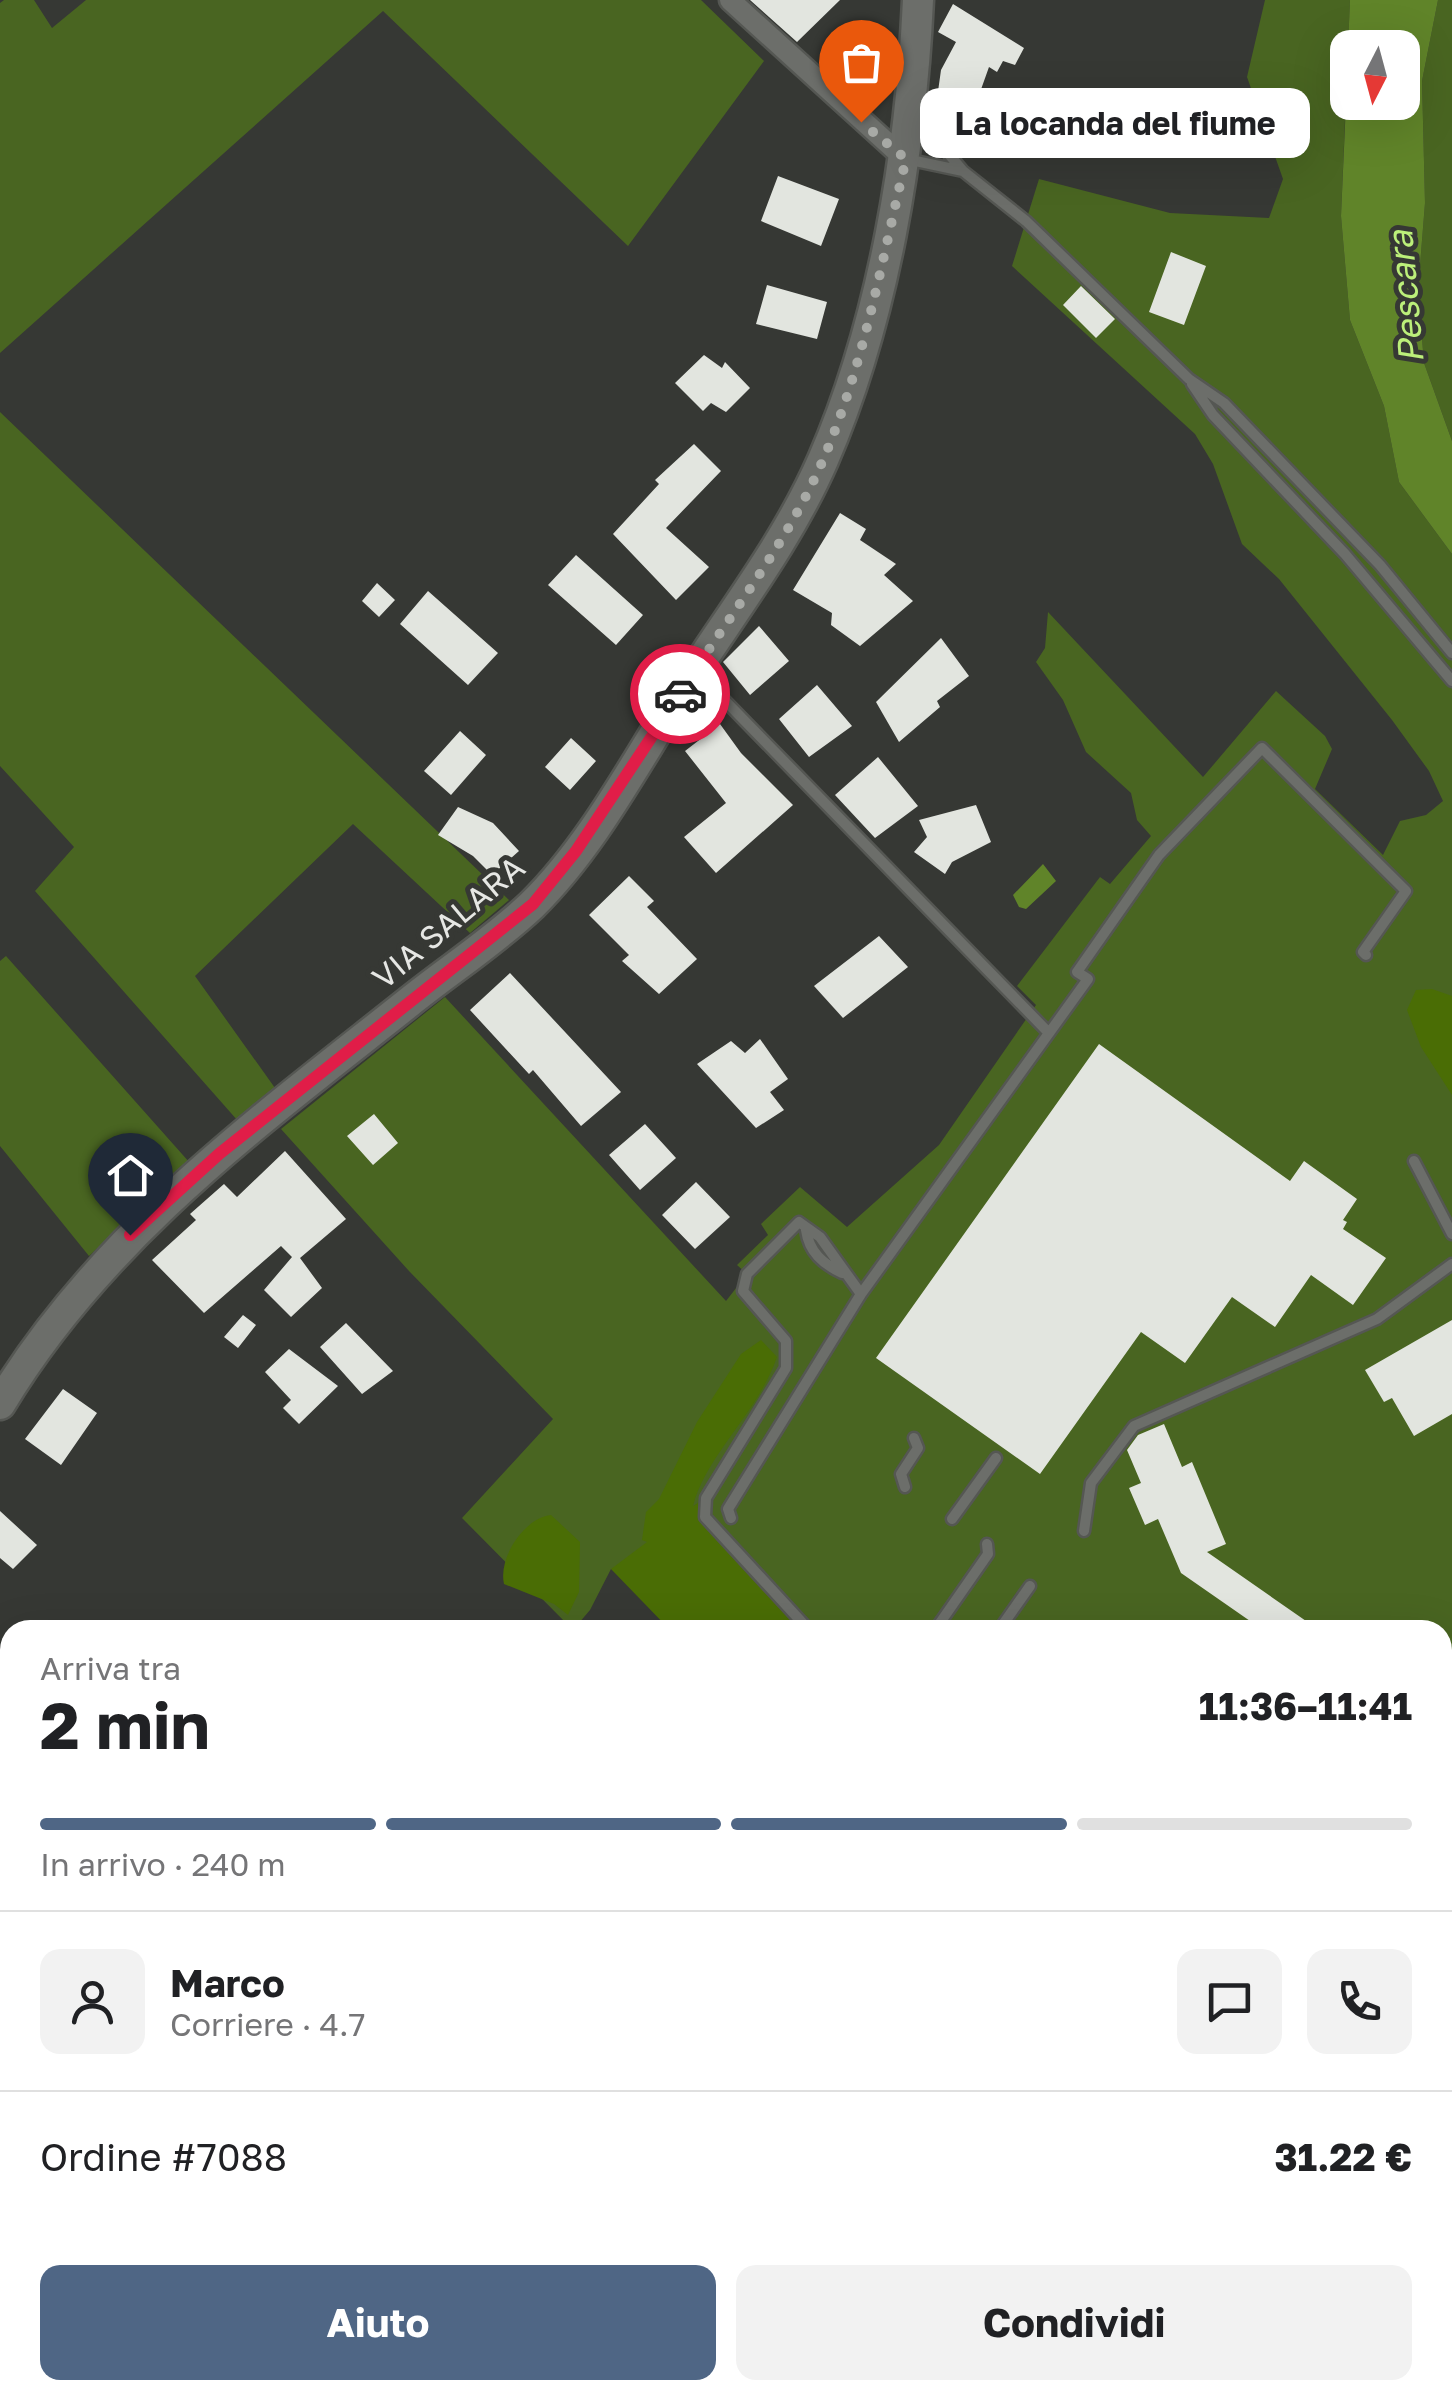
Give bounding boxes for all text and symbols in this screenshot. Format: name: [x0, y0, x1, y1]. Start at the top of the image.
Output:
pin: [819, 20, 904, 123]
north arrow: [1330, 30, 1420, 120]
map controls: [1330, 30, 1420, 120]
icon: bag: [834, 35, 889, 90]
callout: La locanda del fiume: [921, 87, 1311, 157]
text: La locanda del fiume: [954, 104, 1276, 142]
water label: Pescara: [1378, 228, 1432, 365]
courier: [630, 644, 730, 744]
icon: car: [653, 667, 708, 722]
street label: VIA SALARA: [364, 848, 532, 996]
pin: [88, 1133, 173, 1236]
icon: home: [103, 1148, 158, 1203]
text: Arriva tra: [40, 1649, 181, 1687]
text: 11:36–11:41: [1199, 1683, 1412, 1728]
text: 2 min: [40, 1685, 210, 1763]
text: In arrivo · 240 m: [40, 1845, 286, 1883]
button: person: [40, 1949, 145, 2054]
button: chat: [1177, 1949, 1282, 2054]
button: phone: [1307, 1949, 1412, 2054]
text: Marco: [170, 1960, 285, 2005]
text: Corriere · 4.7: [170, 2005, 365, 2043]
text: Ordine #7088: [40, 2134, 287, 2179]
text: 31.22 €: [1274, 2134, 1412, 2179]
button: Aiuto: [40, 2265, 716, 2380]
button: Condividi: [736, 2265, 1412, 2380]

